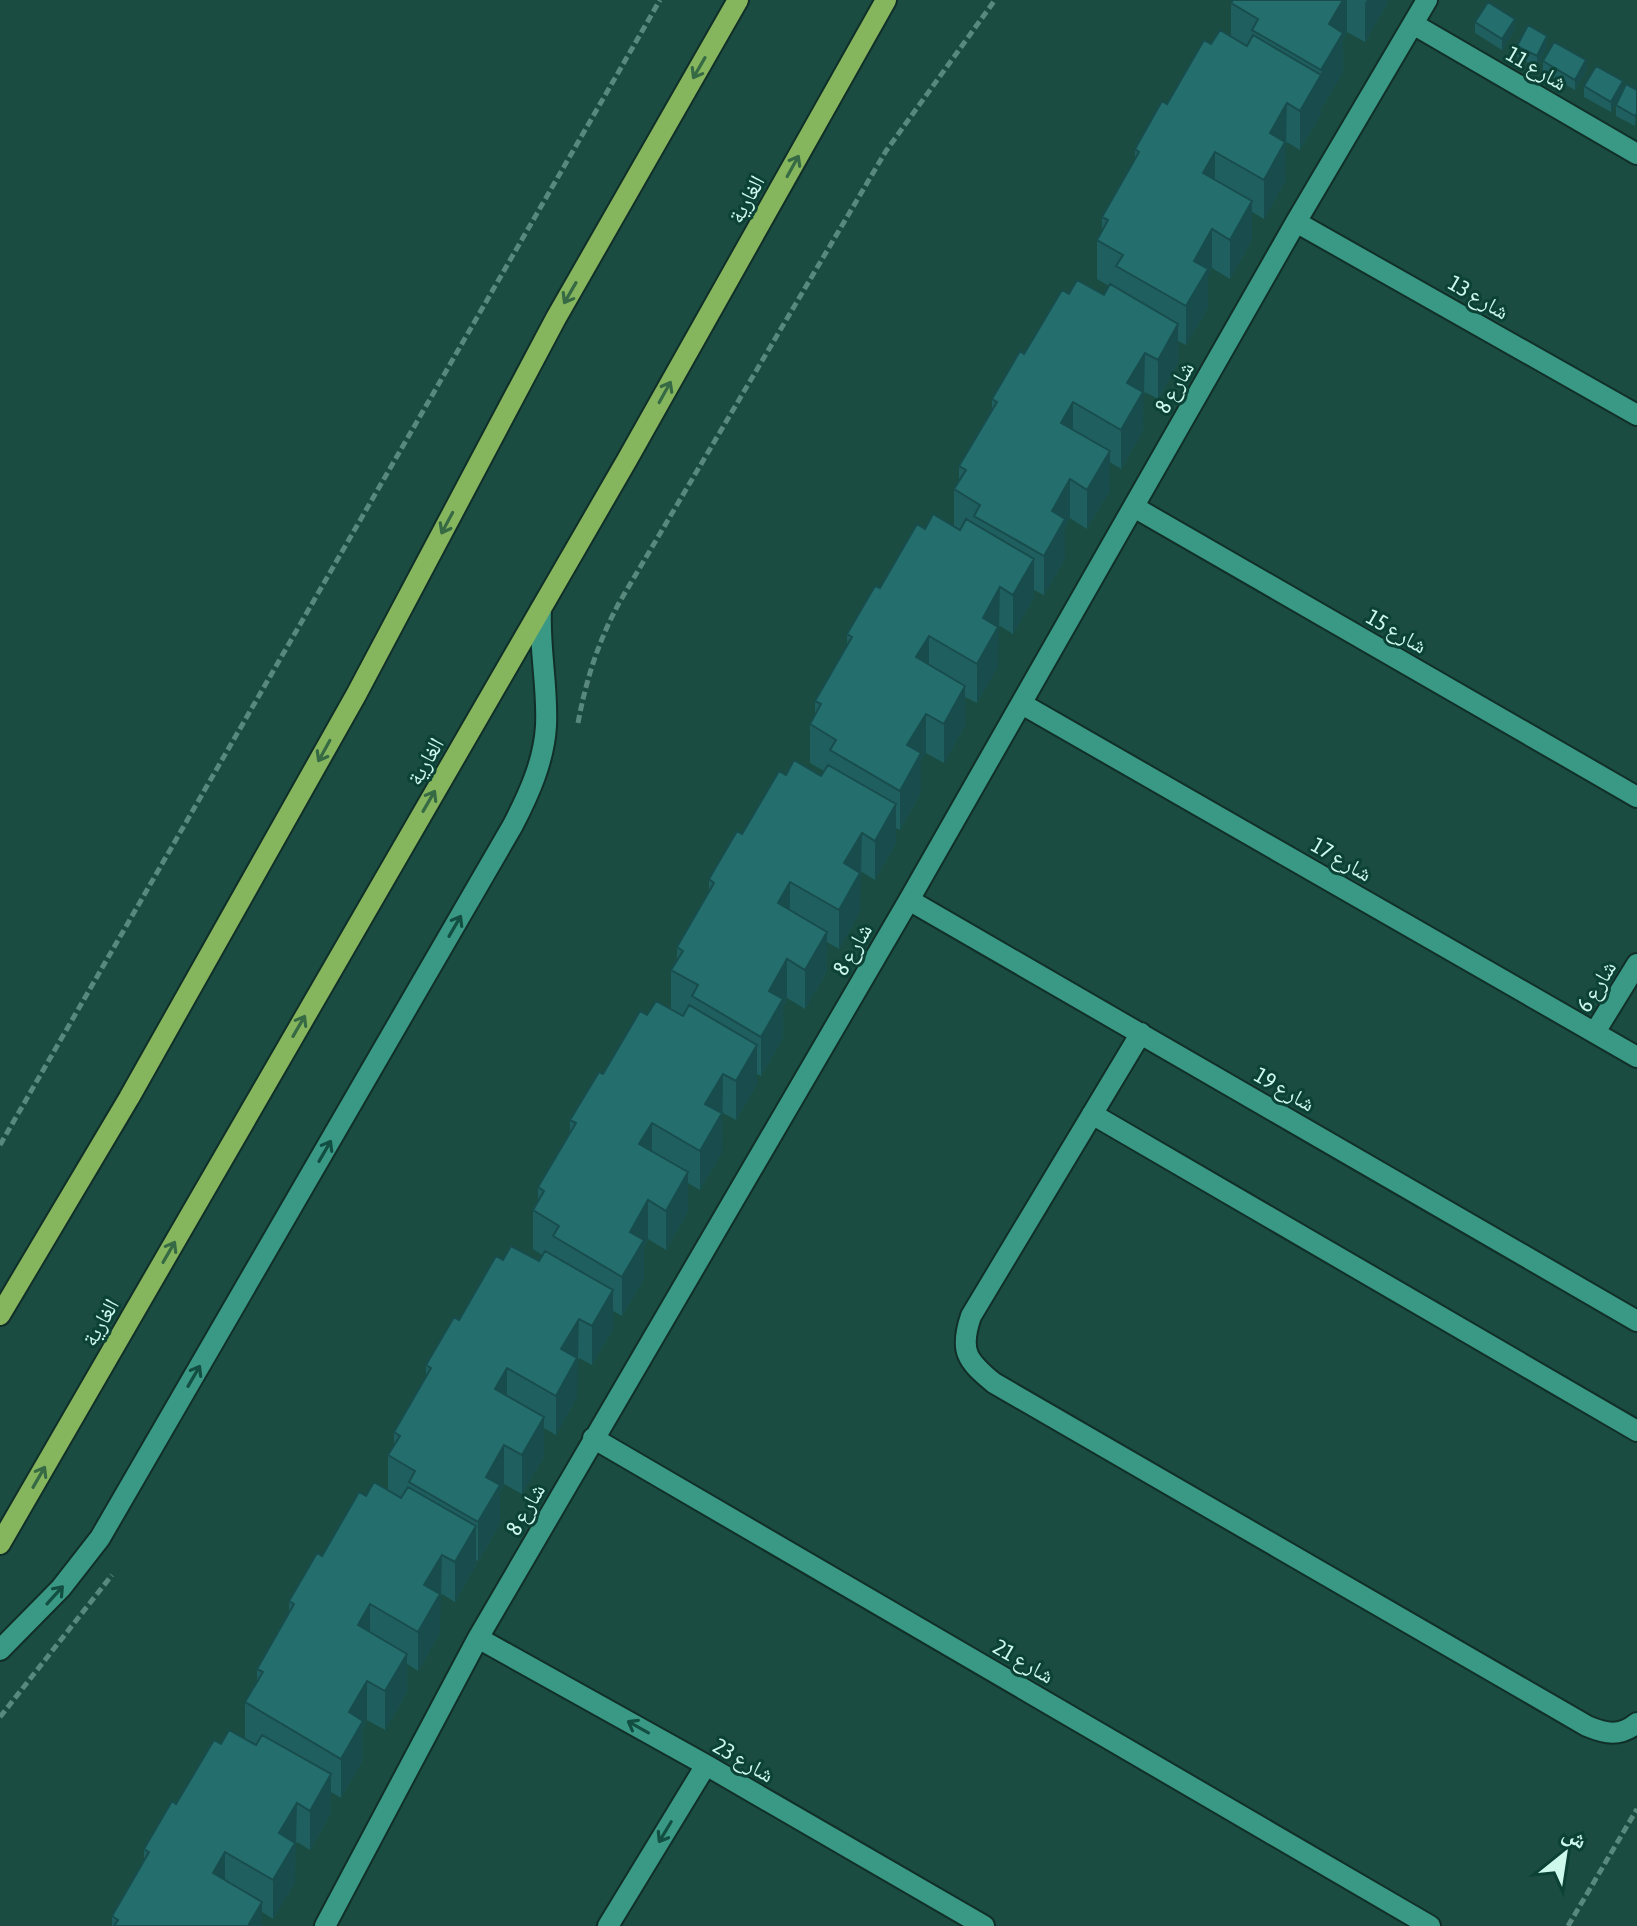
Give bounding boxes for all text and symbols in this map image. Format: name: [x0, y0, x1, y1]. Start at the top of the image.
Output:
street label: شارع 11: [1502, 40, 1572, 97]
one-way arrow: [691, 56, 707, 79]
one-way arrow: [786, 154, 801, 178]
street label: الغارية: [722, 171, 770, 227]
street label: شارع 13: [1444, 269, 1514, 326]
one-way arrow: [562, 281, 578, 304]
street label: شارع 8: [1149, 357, 1200, 418]
one-way arrow: [657, 381, 673, 404]
one-way arrow: [439, 510, 455, 534]
street label: شارع 15: [1362, 603, 1432, 660]
street label: الغارية: [401, 733, 449, 789]
one-way arrow: [316, 739, 331, 763]
one-way arrow: [421, 790, 437, 813]
street label: شارع 17: [1307, 831, 1377, 888]
one-way arrow: [447, 915, 463, 938]
street label: شارع 8: [827, 919, 878, 980]
street label: شارع 6: [1571, 956, 1622, 1017]
one-way arrow: [292, 1015, 307, 1039]
street label: شارع 19: [1250, 1061, 1320, 1118]
one-way arrow: [317, 1140, 333, 1163]
one-way arrow: [162, 1240, 177, 1264]
street label: الغارية: [76, 1294, 124, 1350]
one-way arrow: [186, 1365, 202, 1388]
one-way arrow: [31, 1466, 47, 1489]
street label: شارع 8: [500, 1479, 551, 1540]
one-way arrow: [46, 1585, 65, 1605]
street label: شارع 21: [989, 1633, 1059, 1690]
one-way arrow: [627, 1719, 650, 1735]
street label: شارع 23: [709, 1732, 779, 1789]
north arrow: [1525, 1814, 1605, 1894]
one-way arrow: [657, 1820, 673, 1843]
text: ش: [1558, 1820, 1592, 1855]

